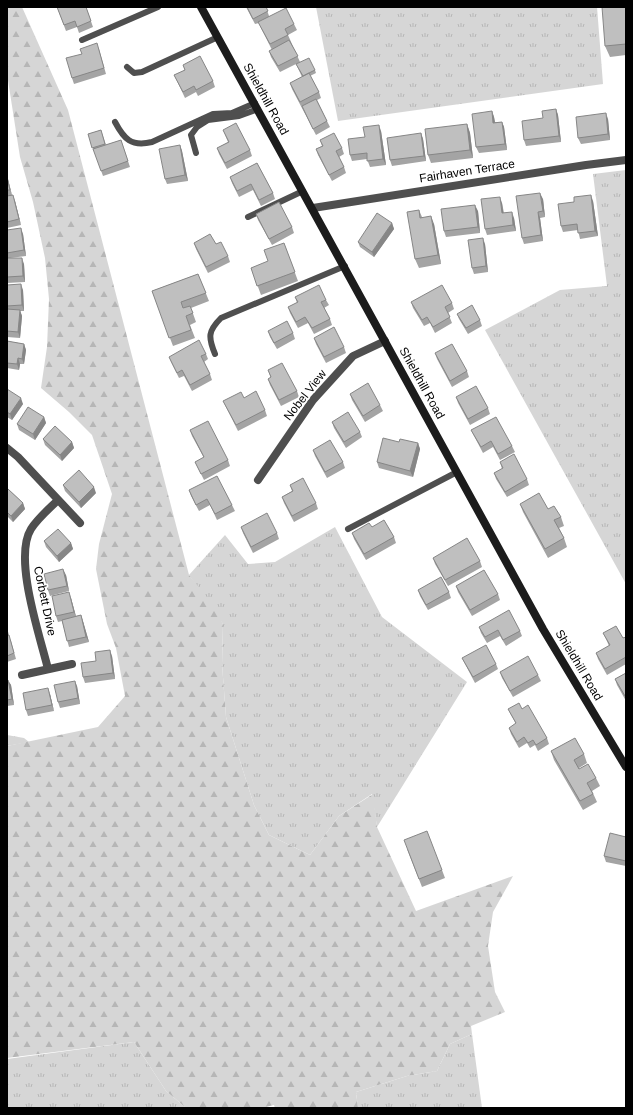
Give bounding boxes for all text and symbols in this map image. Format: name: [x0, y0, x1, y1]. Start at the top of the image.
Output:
street label: Shieldhill Road: [240, 61, 292, 137]
street label: Fairhaven Terrace: [418, 156, 516, 185]
street label: Shieldhill Road: [396, 345, 448, 421]
street label: Nobel View: [281, 367, 329, 423]
street label: Corbett Drive: [31, 565, 59, 637]
street label: Shieldhill Road: [552, 627, 606, 703]

